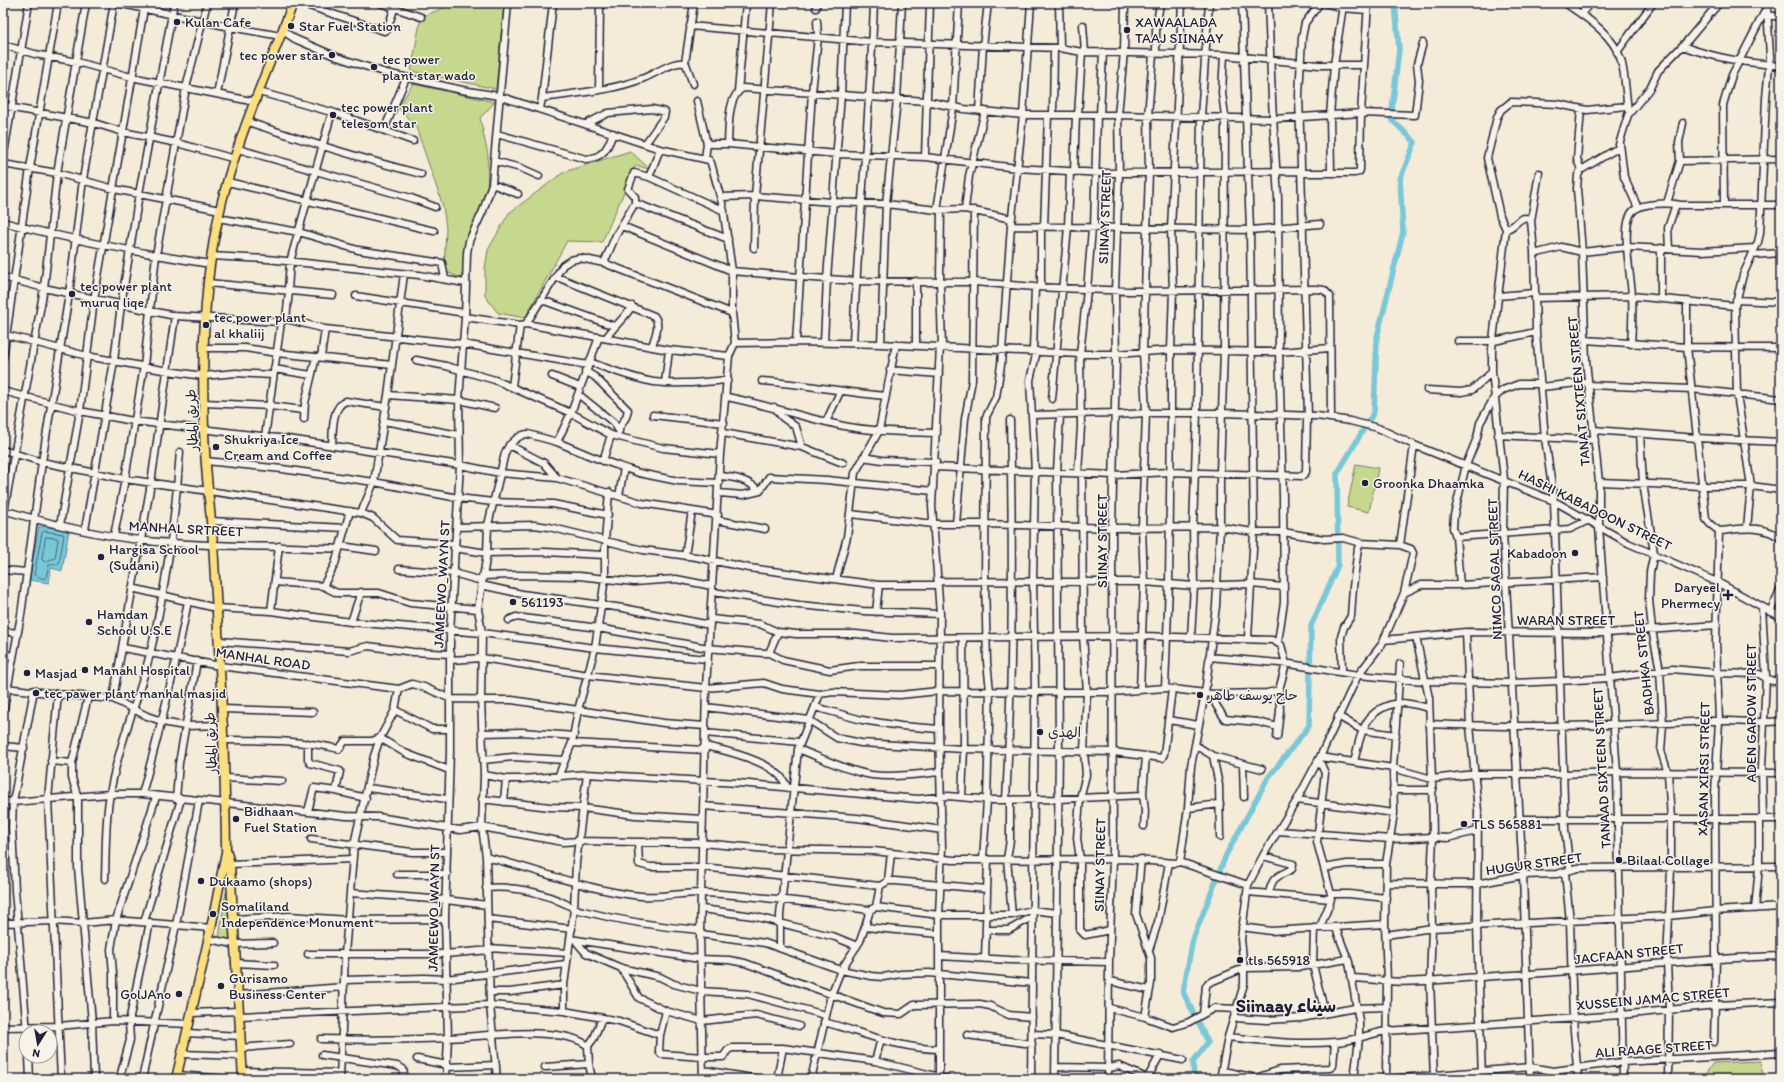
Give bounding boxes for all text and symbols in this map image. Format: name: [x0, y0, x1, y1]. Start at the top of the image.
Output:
place label: Kulan Cafe: [185, 14, 252, 31]
place label: XAWAALADA TAAJ SIINAAY: [1135, 14, 1223, 47]
marker: Kulan Cafe: [172, 17, 182, 27]
place label: Star Fuel Station: [299, 18, 401, 35]
marker: Star Fuel Station: [286, 21, 296, 31]
marker: XAWAALADA TAAJ SIINAAY: [1122, 25, 1132, 35]
place label: tec power star: [239, 47, 325, 64]
marker: tec power star: [327, 50, 337, 60]
place label: tec power plant star wado: [382, 51, 476, 84]
marker: tec power plant star wado: [369, 62, 379, 72]
place label: tec power plant telesom star: [341, 99, 433, 132]
marker: tec power plant telesom star: [328, 110, 338, 120]
street label: SIINAY STREET: [1095, 170, 1115, 264]
place label: tec power plant muruq liqe: [80, 278, 172, 311]
marker: tec power plant muruq liqe: [67, 289, 77, 299]
place label: tec power plant al khaliij: [214, 309, 306, 342]
street label: TANAT SIXTEEN STREET: [1564, 315, 1594, 467]
marker: tec power plant al khaliij: [201, 320, 211, 330]
street label: طريق المطار: [182, 389, 202, 452]
place label: Shukriya Ice Cream and Coffee: [224, 431, 333, 464]
marker: Shukriya Ice Cream and Coffee: [211, 442, 221, 452]
street label: HASHI KABADOON STREET: [1516, 465, 1675, 555]
place label: Groonka Dhaamka: [1373, 475, 1485, 492]
marker: Groonka Dhaamka: [1360, 478, 1370, 488]
street label: SIINAY STREET: [1094, 494, 1111, 588]
street label: NIMCO SAGAL STREET: [1484, 498, 1506, 640]
street label: MANHAL SRTREET: [128, 518, 244, 540]
street label: JAMEEWO_WAYN ST: [430, 520, 454, 648]
place label: Hargisa School (Sudani): [109, 541, 199, 574]
place label: Kabadoon: [1507, 545, 1567, 562]
marker: Kabadoon: [1570, 548, 1580, 558]
marker: Hargisa School (Sudani): [96, 552, 106, 562]
place label: Daryeel Phermecy: [1661, 579, 1720, 612]
marker: Daryeel Phermecy: [1723, 590, 1733, 600]
place label: 561193: [521, 594, 564, 611]
marker: 561193: [508, 597, 518, 607]
place label: Hamdan School U.S.E: [97, 606, 172, 639]
street label: BADHKA STREET: [1630, 610, 1658, 716]
street label: WARAN STREET: [1517, 612, 1615, 629]
marker: Hamdan School U.S.E: [84, 617, 94, 627]
street label: ADEN GAROW STREET: [1743, 643, 1760, 782]
street label: MANHAL ROAD: [215, 644, 311, 674]
place label: Manahl Hospital: [93, 662, 190, 679]
place label: Masjad: [35, 665, 78, 682]
marker: Manahl Hospital: [80, 665, 90, 675]
marker: Masjad: [22, 668, 32, 678]
place label: tec pawer plant manhal masjid: [44, 685, 227, 702]
place label: حاج يوسف طاهر: [1207, 687, 1298, 705]
street label: TANAAD SIXTEEN STREET: [1589, 687, 1615, 849]
marker: tec pawer plant manhal masjid: [31, 688, 41, 698]
marker: حاج يوسف طاهر: [1195, 690, 1205, 700]
street label: XASAN XIRSI STREET: [1694, 702, 1714, 836]
street label: طريق المطار: [201, 712, 221, 775]
place label: الهدى: [1048, 724, 1081, 741]
marker: الهدى: [1035, 727, 1045, 737]
place label: Bidhaan Fuel Station: [244, 803, 317, 836]
marker: Bidhaan Fuel Station: [231, 814, 241, 824]
place label: TLS 565881: [1472, 816, 1542, 833]
street label: SIINAY STREET: [1091, 818, 1109, 912]
marker: TLS 565881: [1459, 819, 1469, 829]
street label: JAMEEWO_WAYN ST: [424, 844, 444, 972]
street label: HUGUR STREET: [1485, 849, 1584, 879]
place label: Bilaal Collage: [1627, 852, 1710, 869]
marker: Bilaal Collage: [1614, 855, 1624, 865]
place label: Dukaamo (shops): [209, 873, 312, 890]
marker: Dukaamo (shops): [196, 876, 206, 886]
place label: Somaliland Independence Monument: [221, 898, 374, 931]
marker: Somaliland Independence Monument: [208, 909, 218, 919]
street label: JACFAAN STREET: [1574, 940, 1685, 968]
place label: tls 565918: [1248, 952, 1311, 969]
marker: tls 565918: [1235, 955, 1245, 965]
place label: Gurisamo Business Center: [229, 970, 327, 1003]
marker: Gurisamo Business Center: [216, 981, 226, 991]
street label: XUSSEIN JAMAC STREET: [1575, 984, 1731, 1014]
place label: GolJAno: [120, 986, 171, 1003]
marker: GolJAno: [174, 989, 184, 999]
district label: Siinaay سيناء: [1236, 995, 1336, 1017]
north arrow: [18, 1024, 58, 1064]
street label: ALI RAAGE STREET: [1595, 1036, 1713, 1062]
text: N: [31, 1046, 41, 1060]

